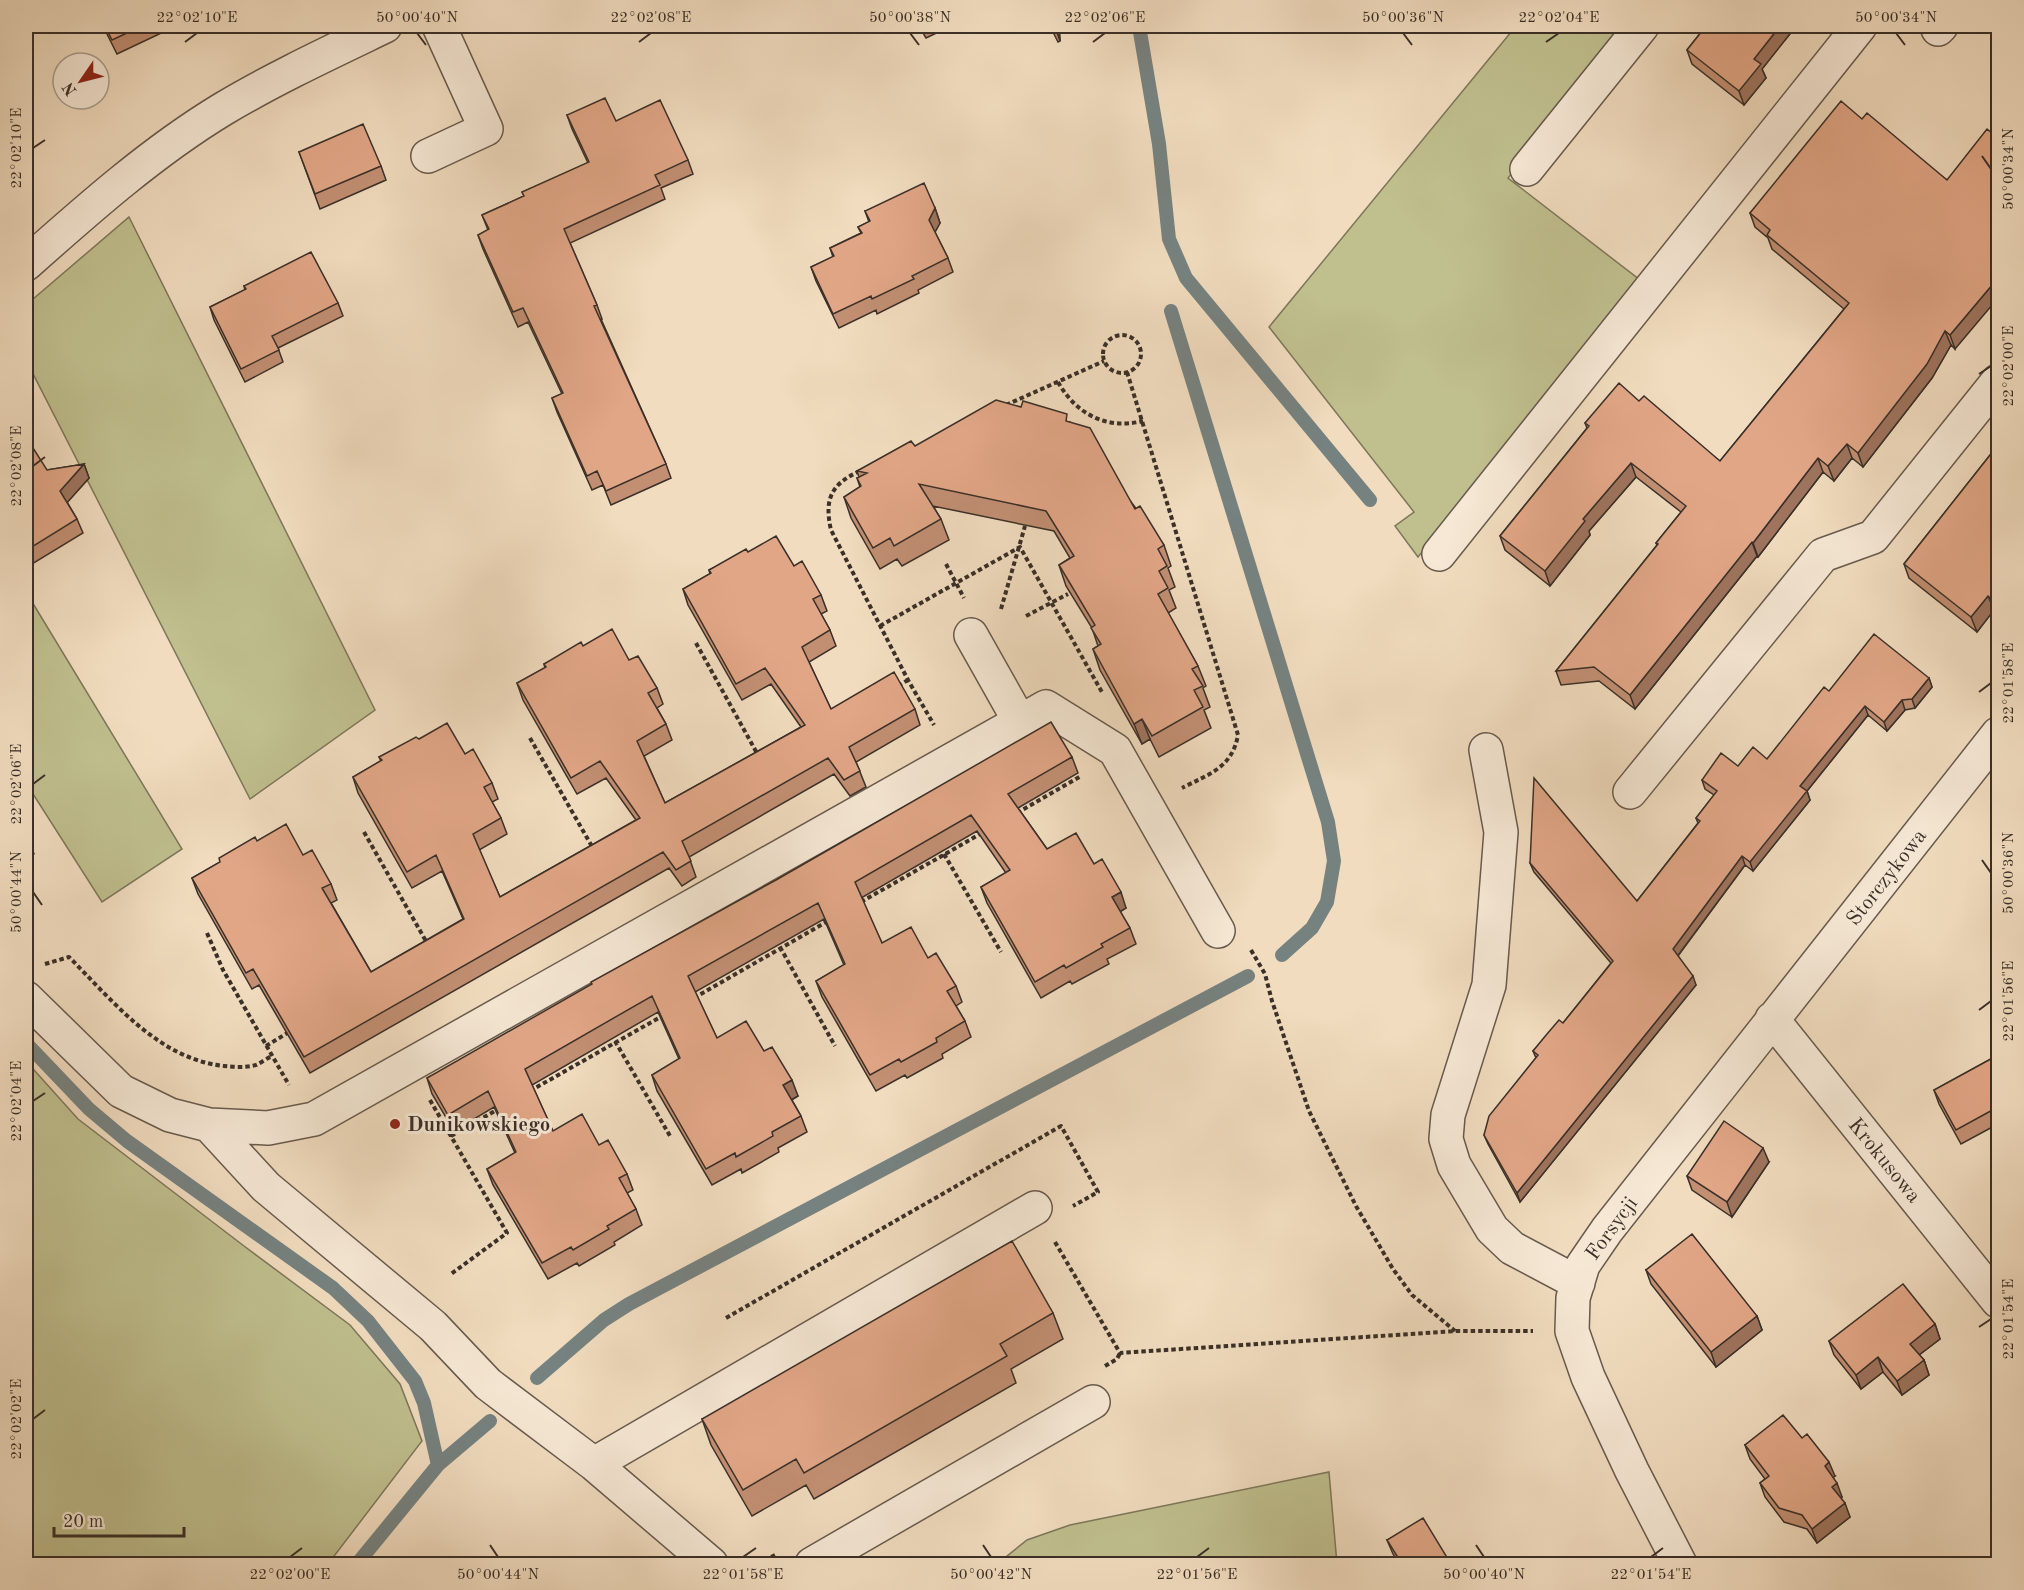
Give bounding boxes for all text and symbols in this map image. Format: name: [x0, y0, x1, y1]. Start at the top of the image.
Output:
text: 22°02'10"E: [157, 11, 237, 26]
text: 50°00'40"N: [376, 11, 458, 26]
text: 22°02'08"E: [611, 11, 691, 26]
text: 50°00'38"N: [869, 11, 951, 26]
text: 22°02'06"E: [1065, 11, 1145, 26]
text: 50°00'36"N: [1362, 11, 1444, 26]
text: 22°02'04"E: [1519, 11, 1599, 26]
text: 50°00'34"N: [1855, 11, 1937, 26]
north arrow: [51, 51, 111, 111]
text: N: [60, 78, 80, 98]
text: 22°02'10"E: [10, 108, 25, 188]
text: 50°00'34"N: [2002, 128, 2017, 210]
text: 22°02'00"E: [2002, 326, 2017, 406]
text: 22°02'08"E: [10, 426, 25, 506]
text: 22°01'58"E: [2002, 643, 2017, 723]
text: 22°02'06"E: [10, 744, 25, 824]
street label: Storczykowa: [1843, 826, 1931, 930]
text: 50°00'36"N: [2002, 832, 2017, 914]
text: 50°00'44"N: [10, 851, 25, 933]
text: 22°01'56"E: [2002, 961, 2017, 1041]
text: 22°02'04"E: [10, 1061, 25, 1141]
place label: Dunikowskiego: [407, 1115, 550, 1136]
street label: Krokusowa: [1844, 1115, 1924, 1207]
marker: Dunikowskiego: [388, 1117, 402, 1131]
street label: Forsycji: [1582, 1193, 1642, 1264]
text: 22°01'54"E: [2002, 1279, 2017, 1359]
text: 22°02'02"E: [10, 1379, 25, 1459]
scale bar: [54, 1500, 184, 1538]
text: 20 m: [63, 1513, 103, 1531]
text: 22°02'00"E: [250, 1568, 330, 1583]
text: 50°00'44"N: [457, 1568, 539, 1583]
text: 22°01'58"E: [703, 1568, 783, 1583]
text: 50°00'42"N: [950, 1568, 1032, 1583]
text: 22°01'56"E: [1157, 1568, 1237, 1583]
text: 50°00'40"N: [1443, 1568, 1525, 1583]
text: 22°01'54"E: [1611, 1568, 1691, 1583]

